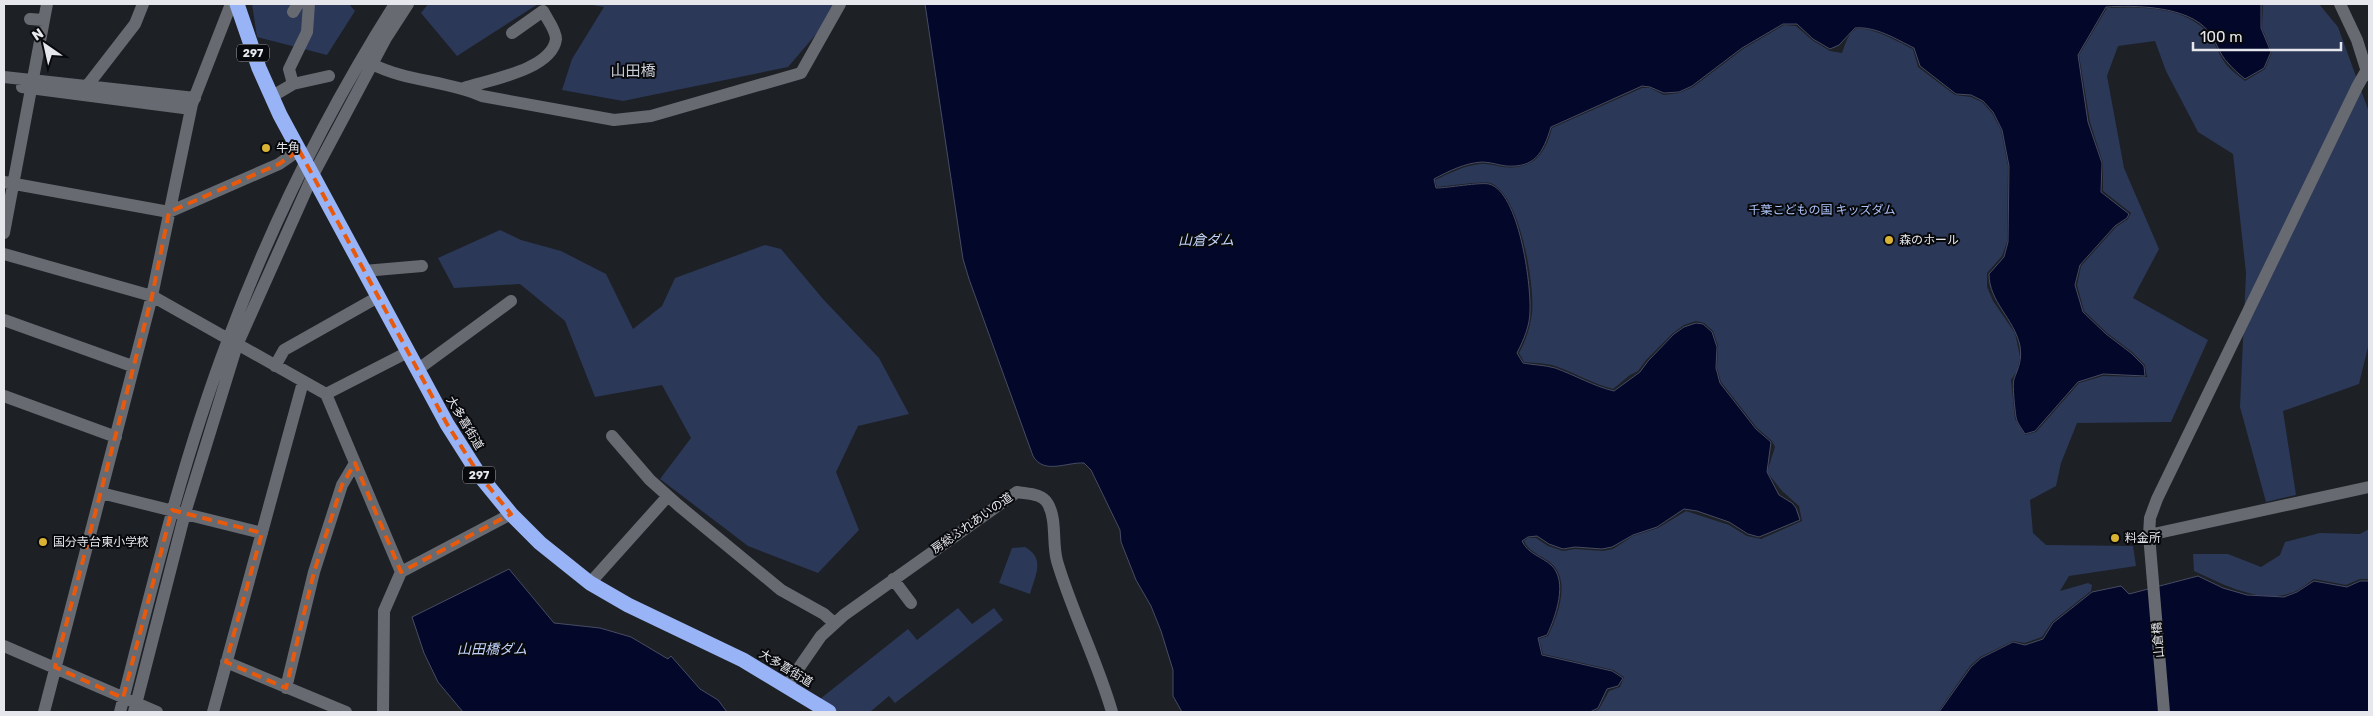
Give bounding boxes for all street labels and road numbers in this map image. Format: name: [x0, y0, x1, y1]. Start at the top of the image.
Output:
road number: 297: [237, 44, 269, 62]
street label: 大多喜街道: [444, 394, 486, 452]
road number: 297: [463, 466, 495, 484]
street label: 房総ふれあいの道: [929, 490, 1015, 556]
street label: 山倉橋: [2149, 621, 2167, 659]
street label: 大多喜街道: [757, 647, 815, 689]

